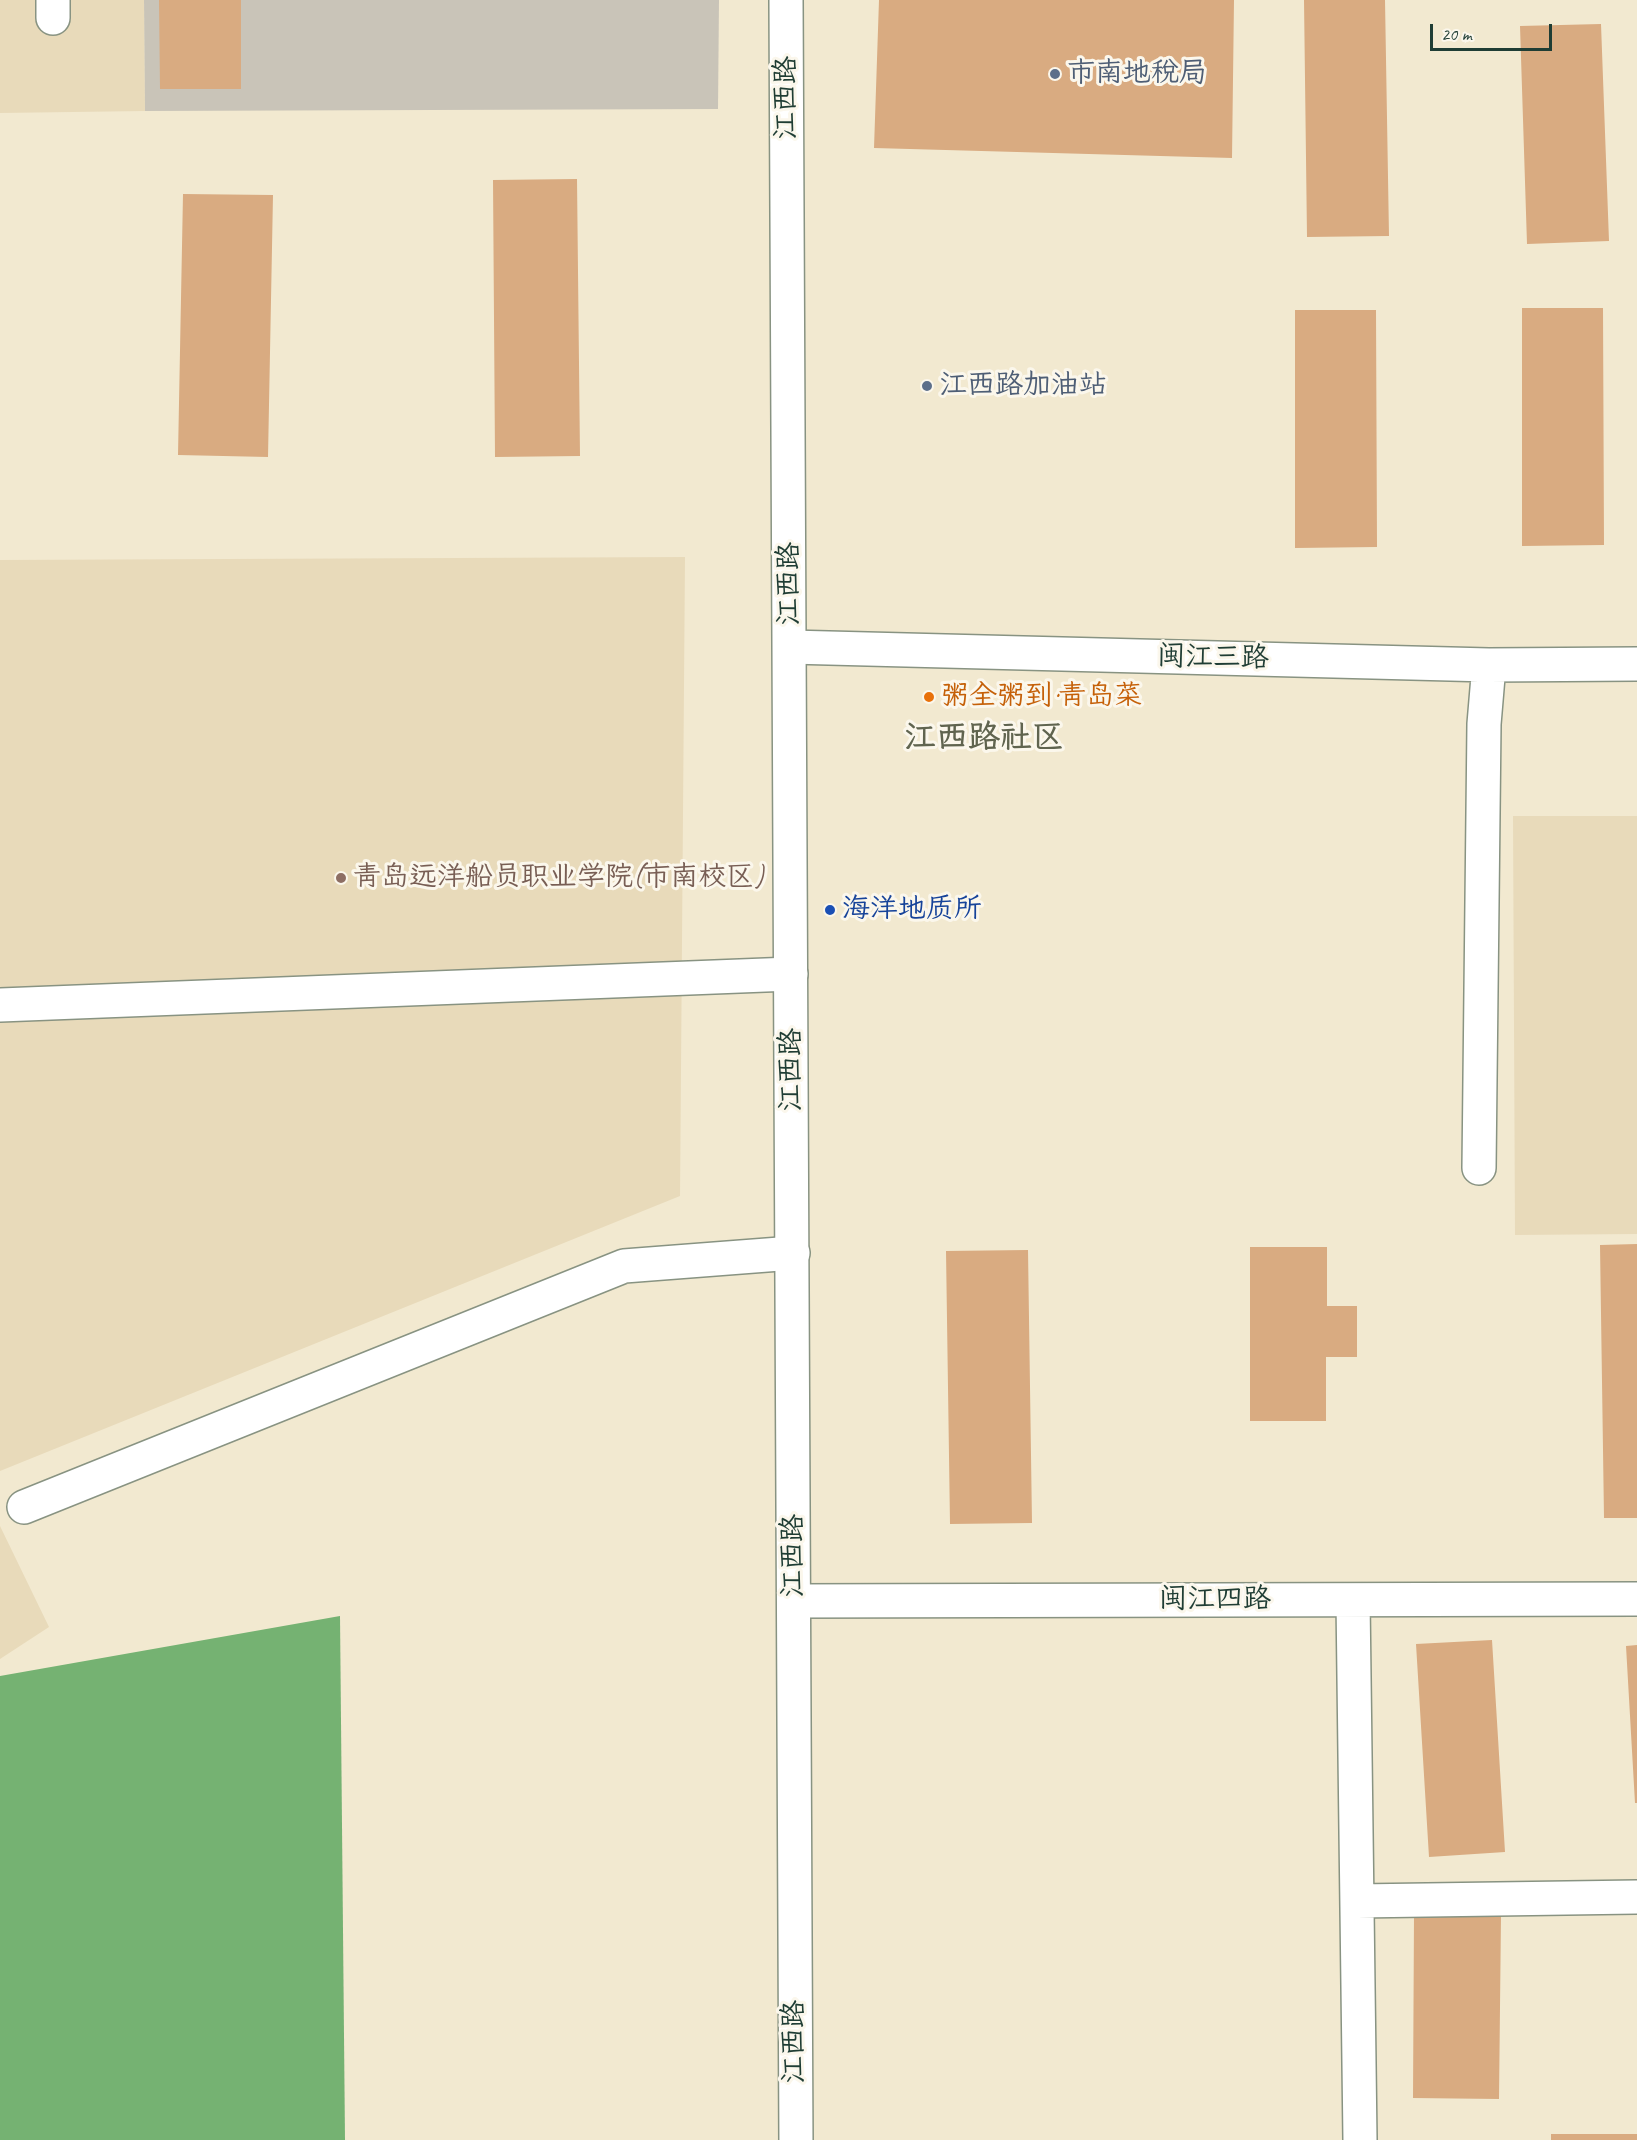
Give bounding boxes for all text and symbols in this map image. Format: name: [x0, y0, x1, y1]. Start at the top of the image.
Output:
scale bar: [1433, 12, 1554, 50]
text: 20 m: [1441, 23, 1472, 45]
street label: 江西路: [770, 56, 804, 140]
place label: 市南地税局: [1067, 57, 1207, 91]
marker: 市南地税局: [1048, 67, 1062, 81]
place label: 江西路加油站: [939, 369, 1107, 403]
marker: 江西路加油站: [920, 379, 934, 393]
street label: 江西路: [773, 542, 807, 626]
street label: 闽江三路: [1157, 640, 1269, 676]
place label: 粥全粥到·青岛菜: [941, 680, 1142, 714]
marker: 粥全粥到·青岛菜: [922, 690, 936, 704]
district label: 江西路社区: [904, 720, 1064, 758]
place label: 青岛远洋船员职业学院(市南校区): [353, 861, 763, 895]
marker: 青岛远洋船员职业学院(市南校区): [334, 871, 348, 885]
place label: 海洋地质所: [842, 893, 982, 927]
marker: 海洋地质所: [823, 903, 837, 917]
street label: 江西路: [775, 1028, 809, 1112]
street label: 江西路: [777, 1514, 811, 1598]
street label: 闽江四路: [1159, 1583, 1271, 1617]
street label: 江西路: [778, 2000, 812, 2084]

